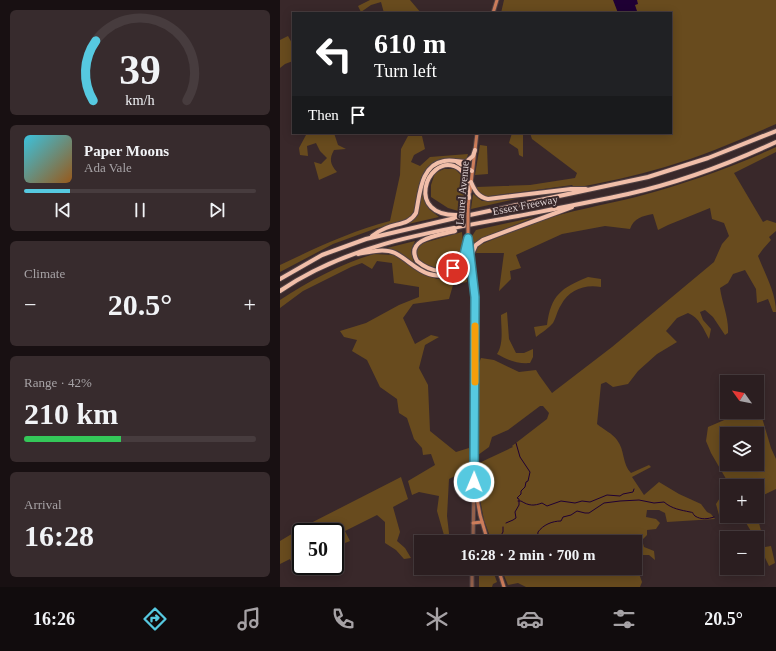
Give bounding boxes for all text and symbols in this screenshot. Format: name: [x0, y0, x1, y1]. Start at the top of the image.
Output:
icon: left: [308, 28, 360, 80]
text: 610 m: [374, 28, 446, 59]
text: 39: [119, 47, 161, 93]
text: Turn left: [374, 61, 437, 81]
text: km/h: [125, 91, 155, 107]
icon: arrive: [347, 104, 369, 126]
text: Then: [308, 107, 339, 123]
text: Paper Moons: [84, 143, 169, 159]
text: Ada Vale: [84, 160, 132, 175]
street label: Laurel Avenue: [453, 160, 471, 226]
street label: Essex Freeway: [491, 193, 559, 217]
icon: previous: [52, 199, 74, 221]
icon: pause: [129, 199, 151, 221]
icon: next: [206, 199, 228, 221]
pin: [436, 251, 470, 285]
icon: arrive: [442, 257, 464, 279]
text: Climate: [24, 266, 65, 281]
text: 20.5°: [108, 288, 172, 321]
text: −: [24, 292, 36, 317]
text: +: [244, 292, 256, 317]
text: Range · 42%: [24, 375, 92, 390]
north arrow: [720, 375, 764, 419]
map controls: [720, 375, 764, 575]
text: 210 km: [24, 397, 118, 430]
button: layers: [720, 427, 764, 471]
position arrow: [453, 461, 495, 503]
button: +: [720, 479, 764, 523]
text: Arrival: [24, 497, 62, 512]
text: 16:28: [24, 519, 94, 552]
speed limit sign: 50: [292, 523, 344, 575]
button: −: [720, 531, 764, 575]
text: 16:28 · 2 min · 700 m: [461, 547, 596, 563]
icon: directions: [141, 605, 169, 633]
icon: music: [235, 605, 263, 633]
icon: phone: [329, 605, 357, 633]
icon: climate: [423, 605, 451, 633]
icon: car: [516, 605, 544, 633]
icon: filters: [610, 605, 638, 633]
text: 16:26: [33, 609, 75, 629]
text: 20.5°: [704, 609, 743, 629]

